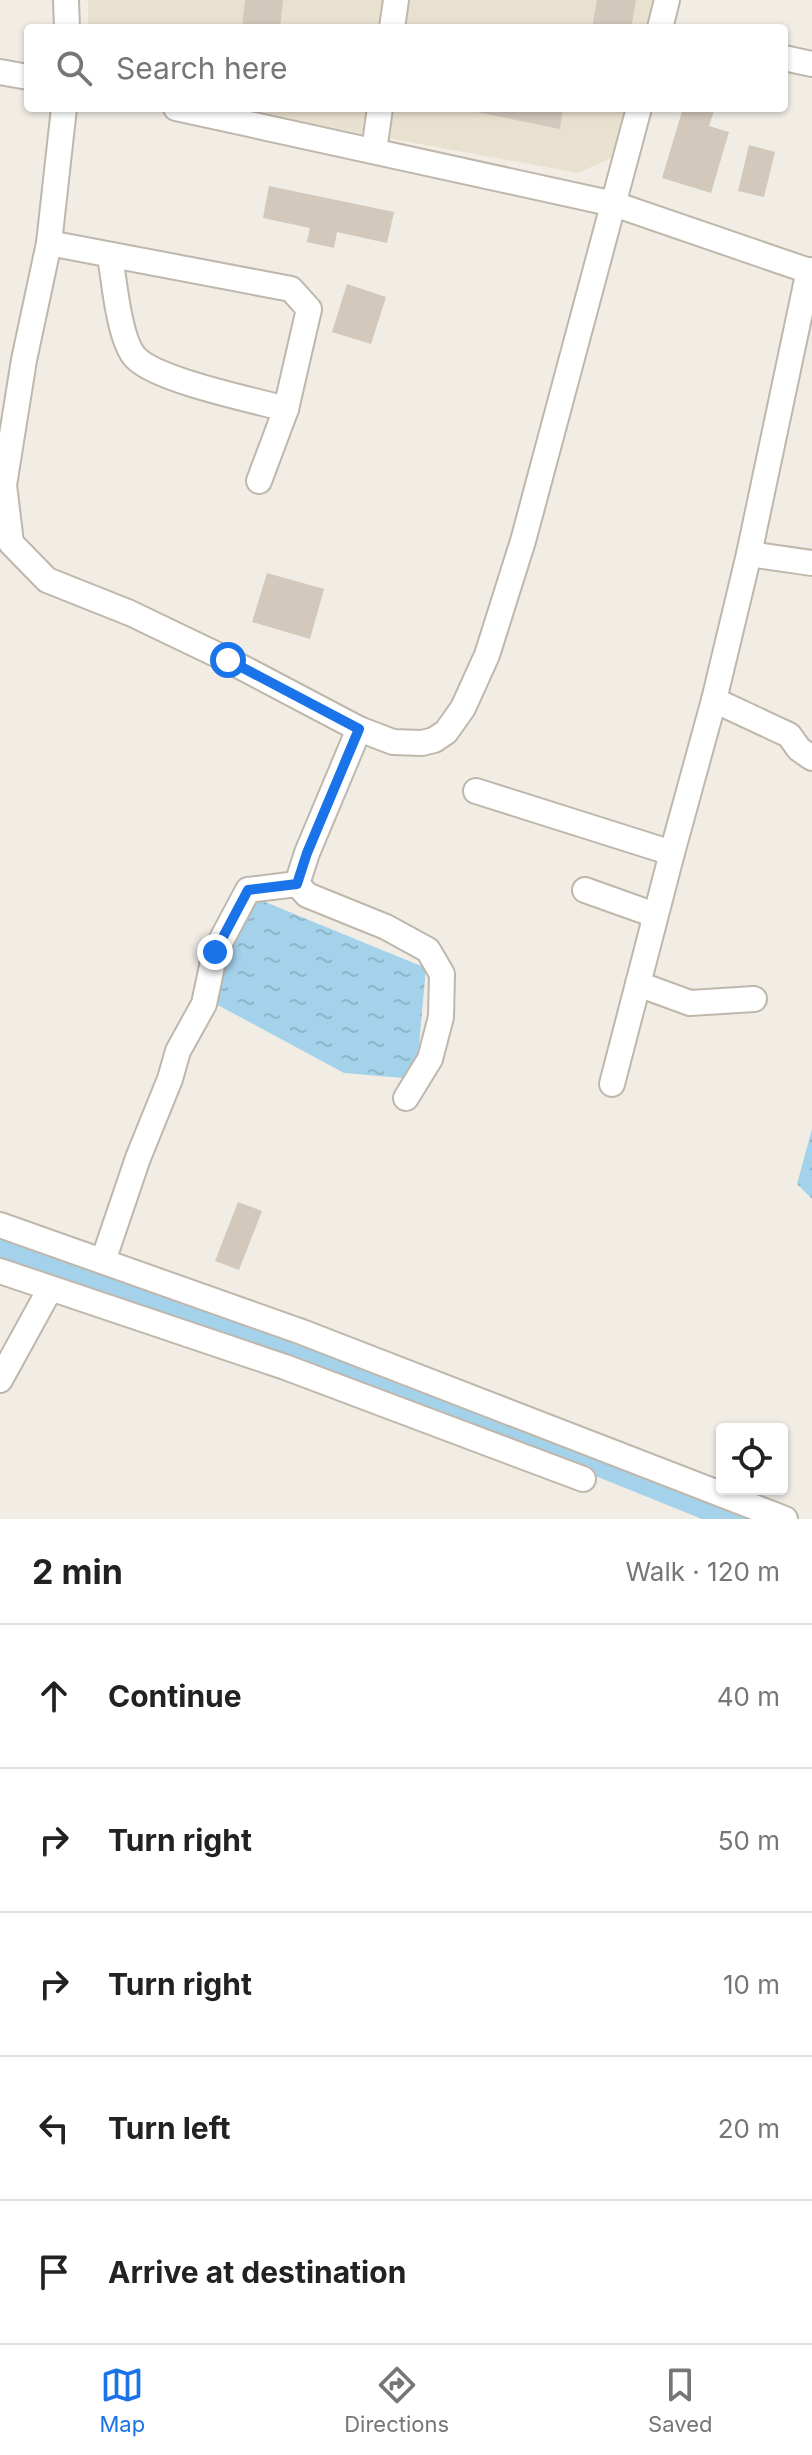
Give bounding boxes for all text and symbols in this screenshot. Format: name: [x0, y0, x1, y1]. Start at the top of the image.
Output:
search box: [24, 24, 788, 112]
icon: search: [52, 46, 96, 90]
text: Search here: [116, 50, 288, 86]
route start: [210, 642, 246, 678]
route end: [197, 934, 233, 970]
map controls: [716, 1423, 788, 1495]
button: locate: [716, 1423, 788, 1495]
text: 2 min: [32, 1551, 123, 1592]
text: Walk · 120 m: [625, 1556, 780, 1587]
icon: ahead: [32, 1674, 76, 1718]
text: Continue: [108, 1678, 242, 1714]
text: 40 m: [717, 1681, 780, 1712]
icon: right: [32, 1818, 76, 1862]
text: Turn right: [108, 1822, 252, 1858]
text: 50 m: [718, 1825, 780, 1856]
icon: right: [32, 1962, 76, 2006]
text: Turn right: [108, 1966, 252, 2002]
text: 10 m: [723, 1969, 780, 2000]
icon: left: [32, 2106, 76, 2150]
text: Turn left: [108, 2110, 230, 2146]
text: 20 m: [718, 2113, 780, 2144]
icon: arrive: [32, 2250, 76, 2294]
text: Arrive at destination: [108, 2254, 406, 2290]
tab: Map: [100, 2363, 145, 2437]
tab: Directions: [344, 2363, 449, 2437]
tab: Saved: [648, 2363, 712, 2437]

